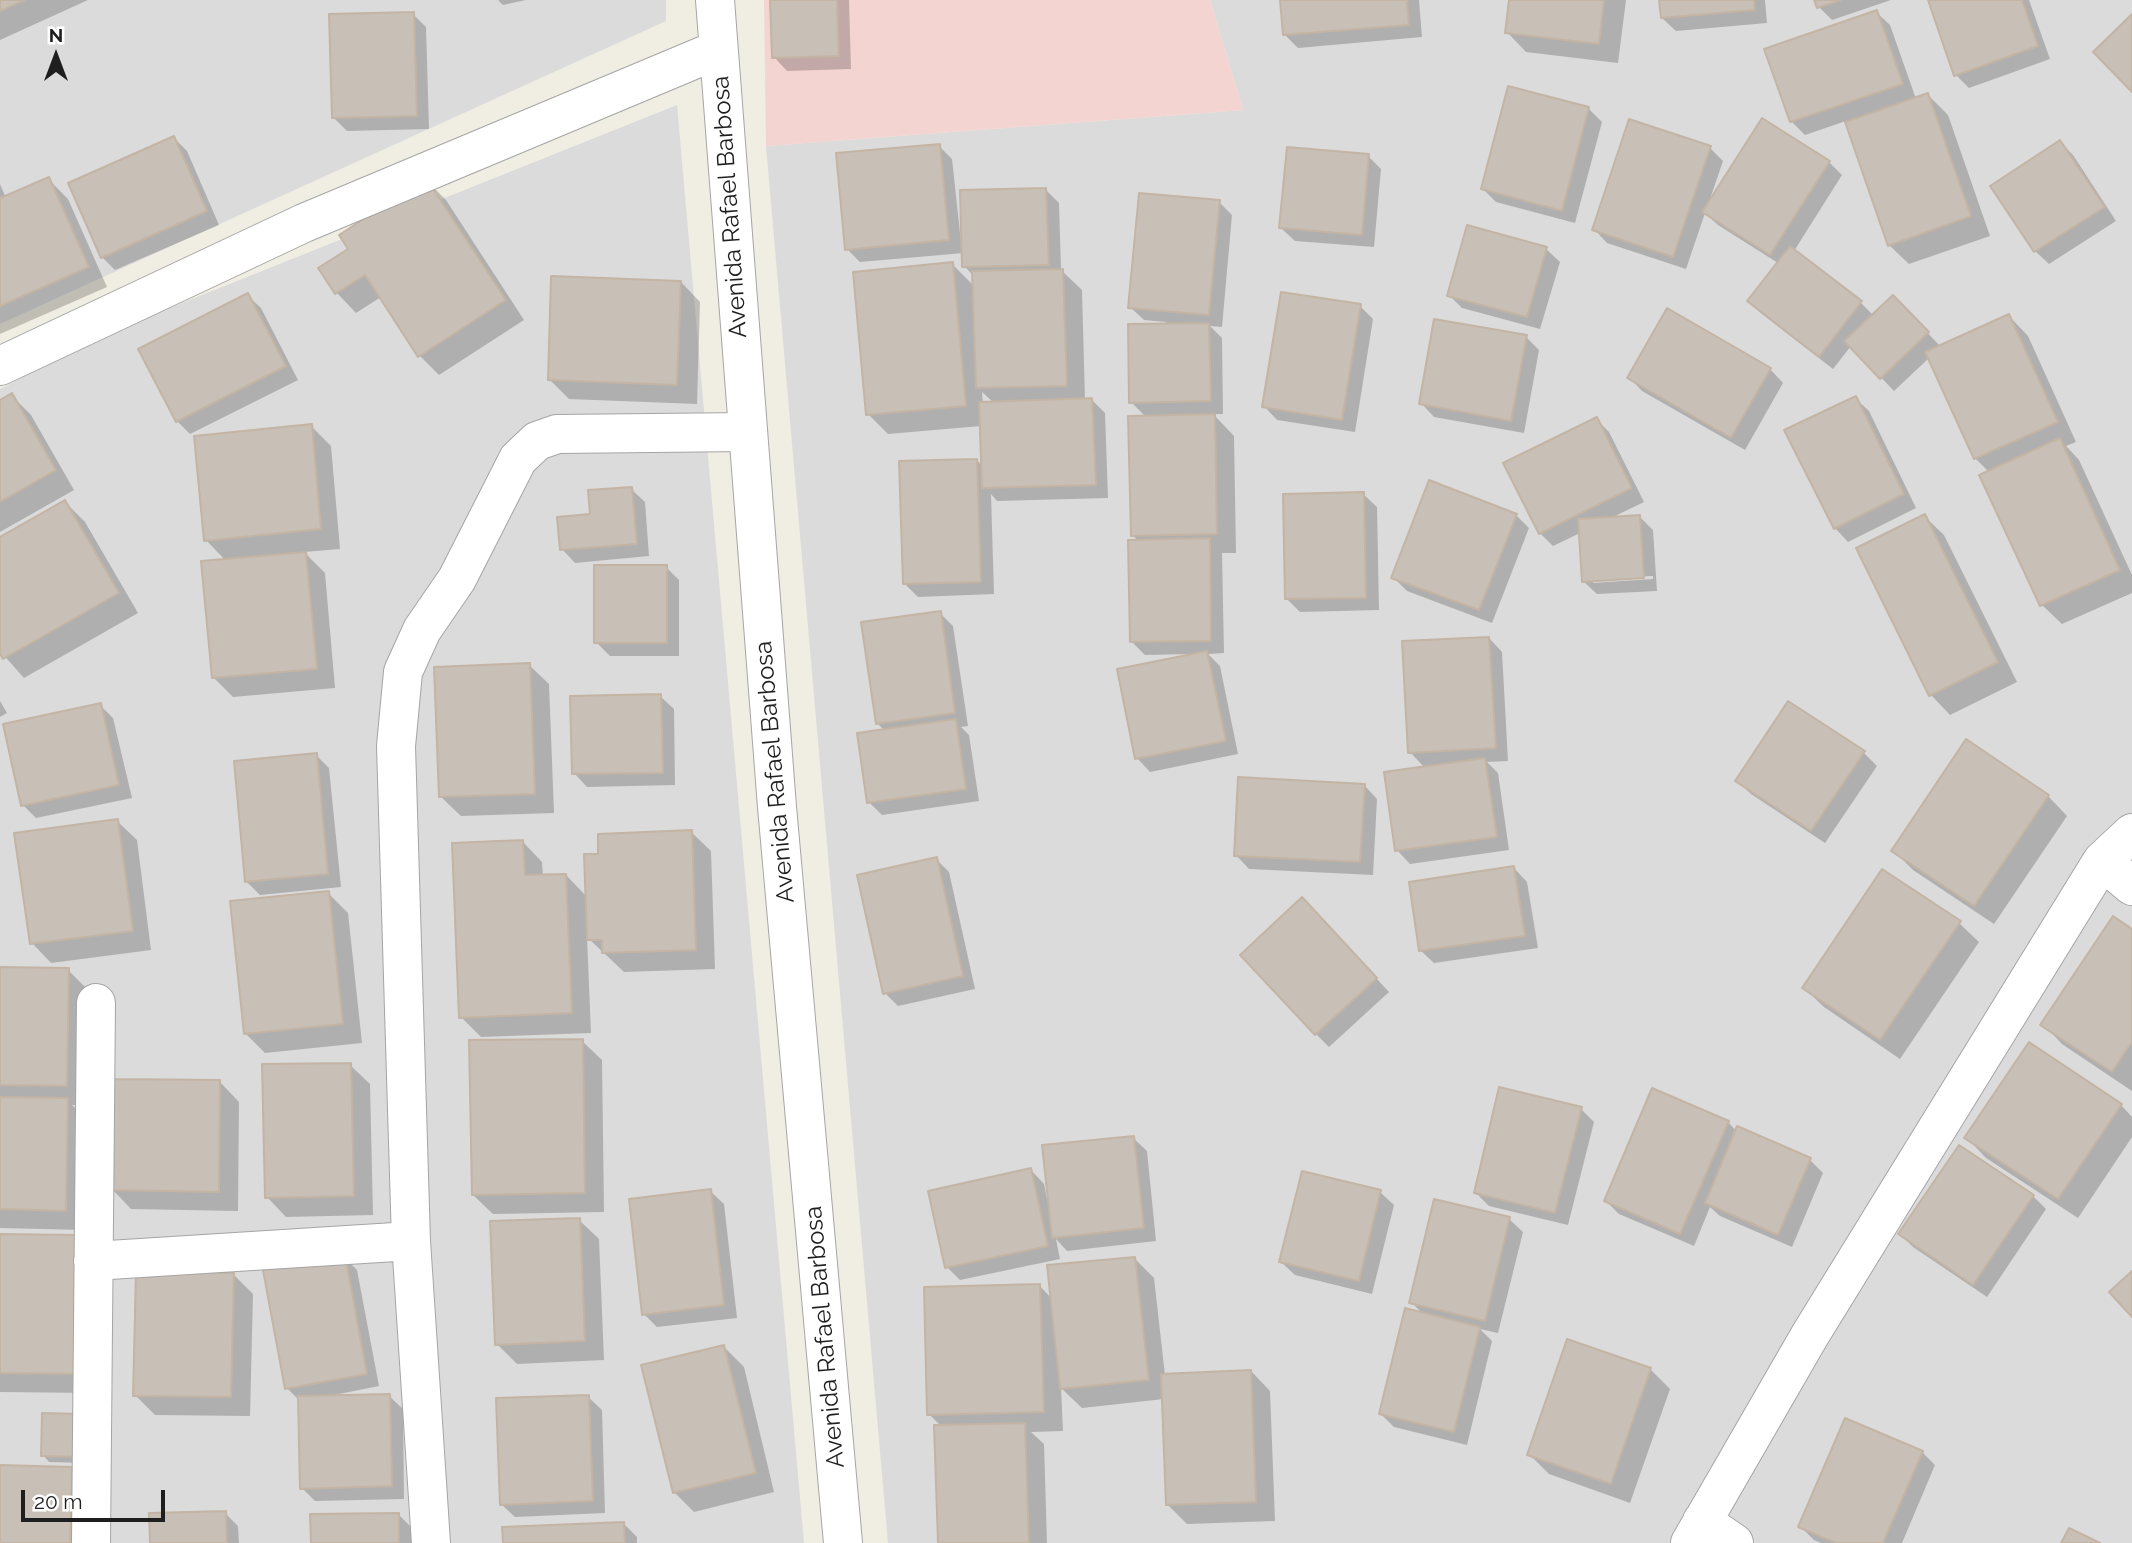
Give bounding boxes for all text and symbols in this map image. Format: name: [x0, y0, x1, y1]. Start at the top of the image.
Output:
north arrow: [21, 21, 91, 91]
text: N: [49, 24, 63, 46]
street label: Avenida Rafael Barbosa: [706, 75, 754, 339]
street label: Avenida Rafael Barbosa: [749, 640, 801, 904]
street label: Avenida Rafael Barbosa: [799, 1205, 851, 1469]
scale bar: [24, 1476, 168, 1520]
text: 20 m: [34, 1489, 82, 1514]

